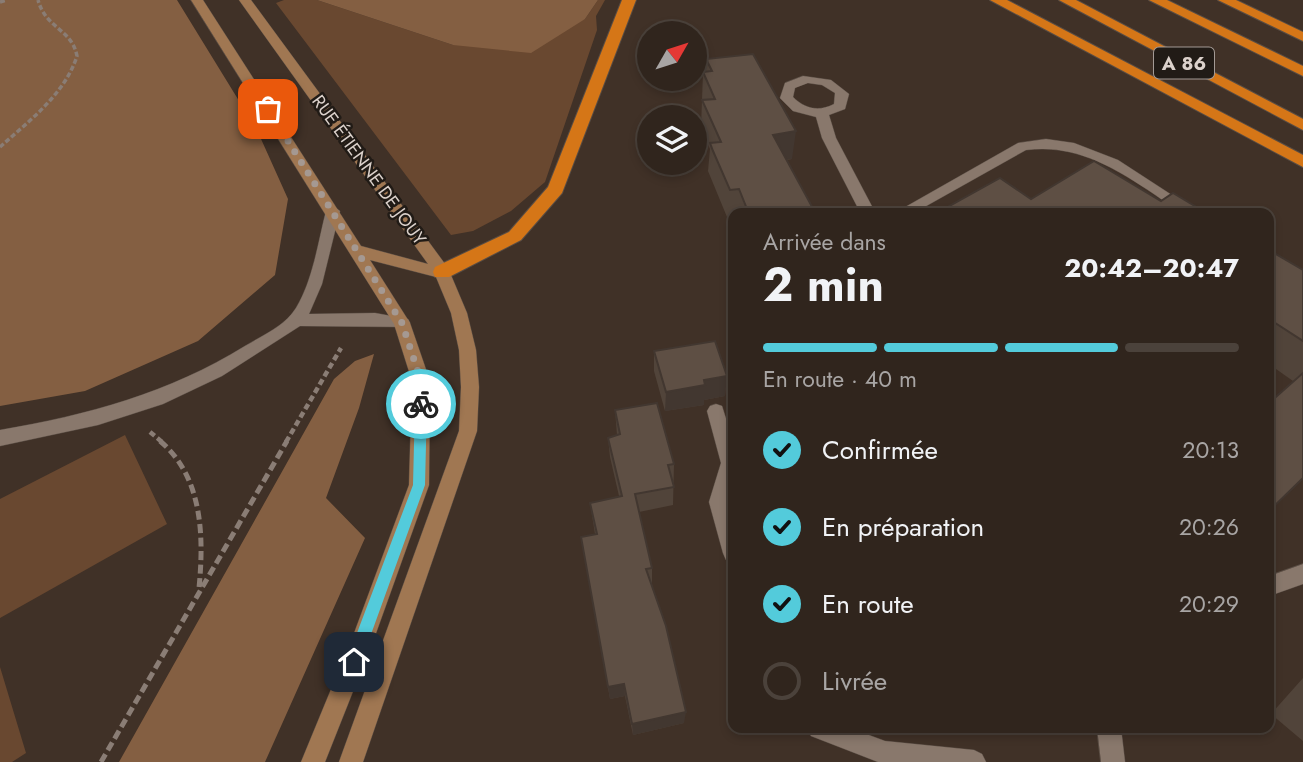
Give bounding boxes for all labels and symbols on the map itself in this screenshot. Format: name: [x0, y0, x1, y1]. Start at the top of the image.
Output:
north arrow: [637, 21, 707, 91]
road number: A 86: [1154, 48, 1214, 78]
pin: [238, 79, 298, 139]
street label: RUE ÉTIENNE DE JOUY: [306, 90, 433, 251]
courier: [386, 369, 456, 439]
pin: [324, 632, 384, 692]

